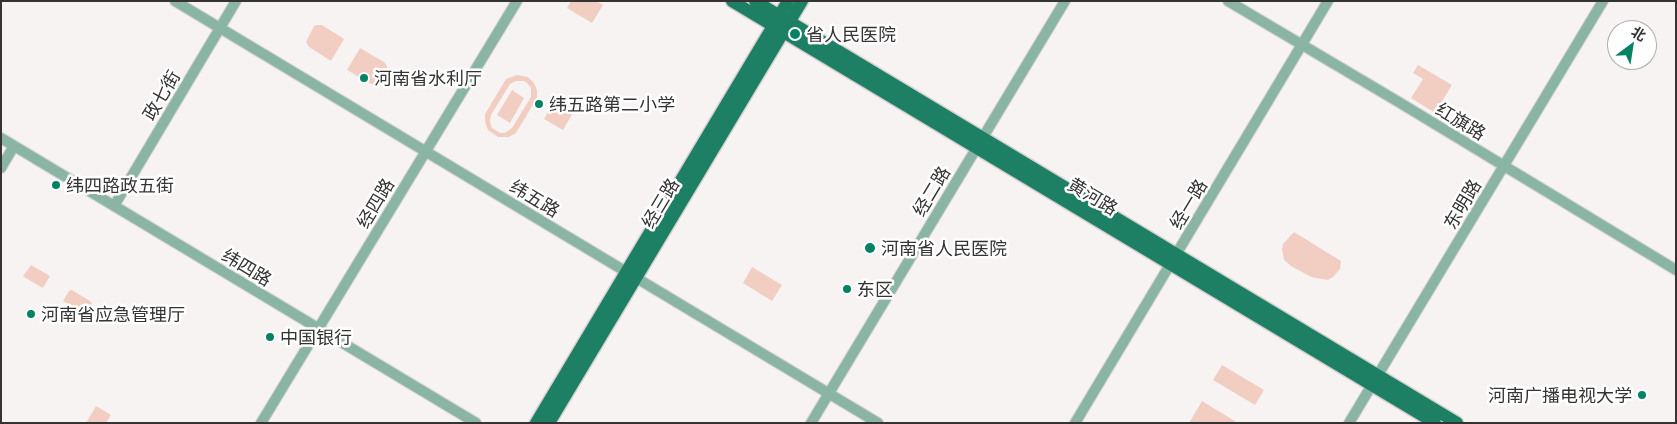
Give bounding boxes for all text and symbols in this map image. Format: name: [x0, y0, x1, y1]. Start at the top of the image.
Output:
north arrow: [1607, 20, 1657, 70]
text: 北: [1628, 21, 1650, 45]
place label: 省人民医院: [806, 23, 896, 45]
marker: 省人民医院: [788, 27, 802, 41]
street label: 政七街: [138, 66, 184, 124]
place label: 河南省水利厅: [374, 67, 482, 89]
marker: 河南省水利厅: [358, 72, 370, 84]
place label: 纬五路第二小学: [549, 93, 675, 115]
marker: 纬五路第二小学: [533, 98, 545, 110]
street label: 红旗路: [1432, 98, 1490, 144]
street label: 经二路: [908, 162, 954, 220]
street label: 黄河路: [1064, 173, 1122, 219]
place label: 纬四路政五街: [66, 174, 174, 196]
street label: 经四路: [352, 174, 398, 232]
street label: 经三路: [637, 174, 683, 232]
street label: 纬五路: [506, 175, 564, 221]
street label: 经一路: [1165, 175, 1211, 233]
street label: 东明路: [1439, 175, 1485, 233]
marker: 纬四路政五街: [50, 179, 62, 191]
place label: 河南省人民医院: [881, 237, 1007, 259]
marker: 河南省人民医院: [863, 241, 877, 255]
street label: 纬四路: [218, 244, 276, 290]
place label: 东区: [857, 278, 893, 300]
marker: 东区: [841, 283, 853, 295]
place label: 河南省应急管理厅: [41, 303, 185, 325]
marker: 河南省应急管理厅: [25, 308, 37, 320]
place label: 中国银行: [280, 326, 352, 348]
marker: 中国银行: [264, 331, 276, 343]
place label: 河南广播电视大学: [1488, 384, 1632, 406]
marker: 河南广播电视大学: [1636, 389, 1648, 401]

